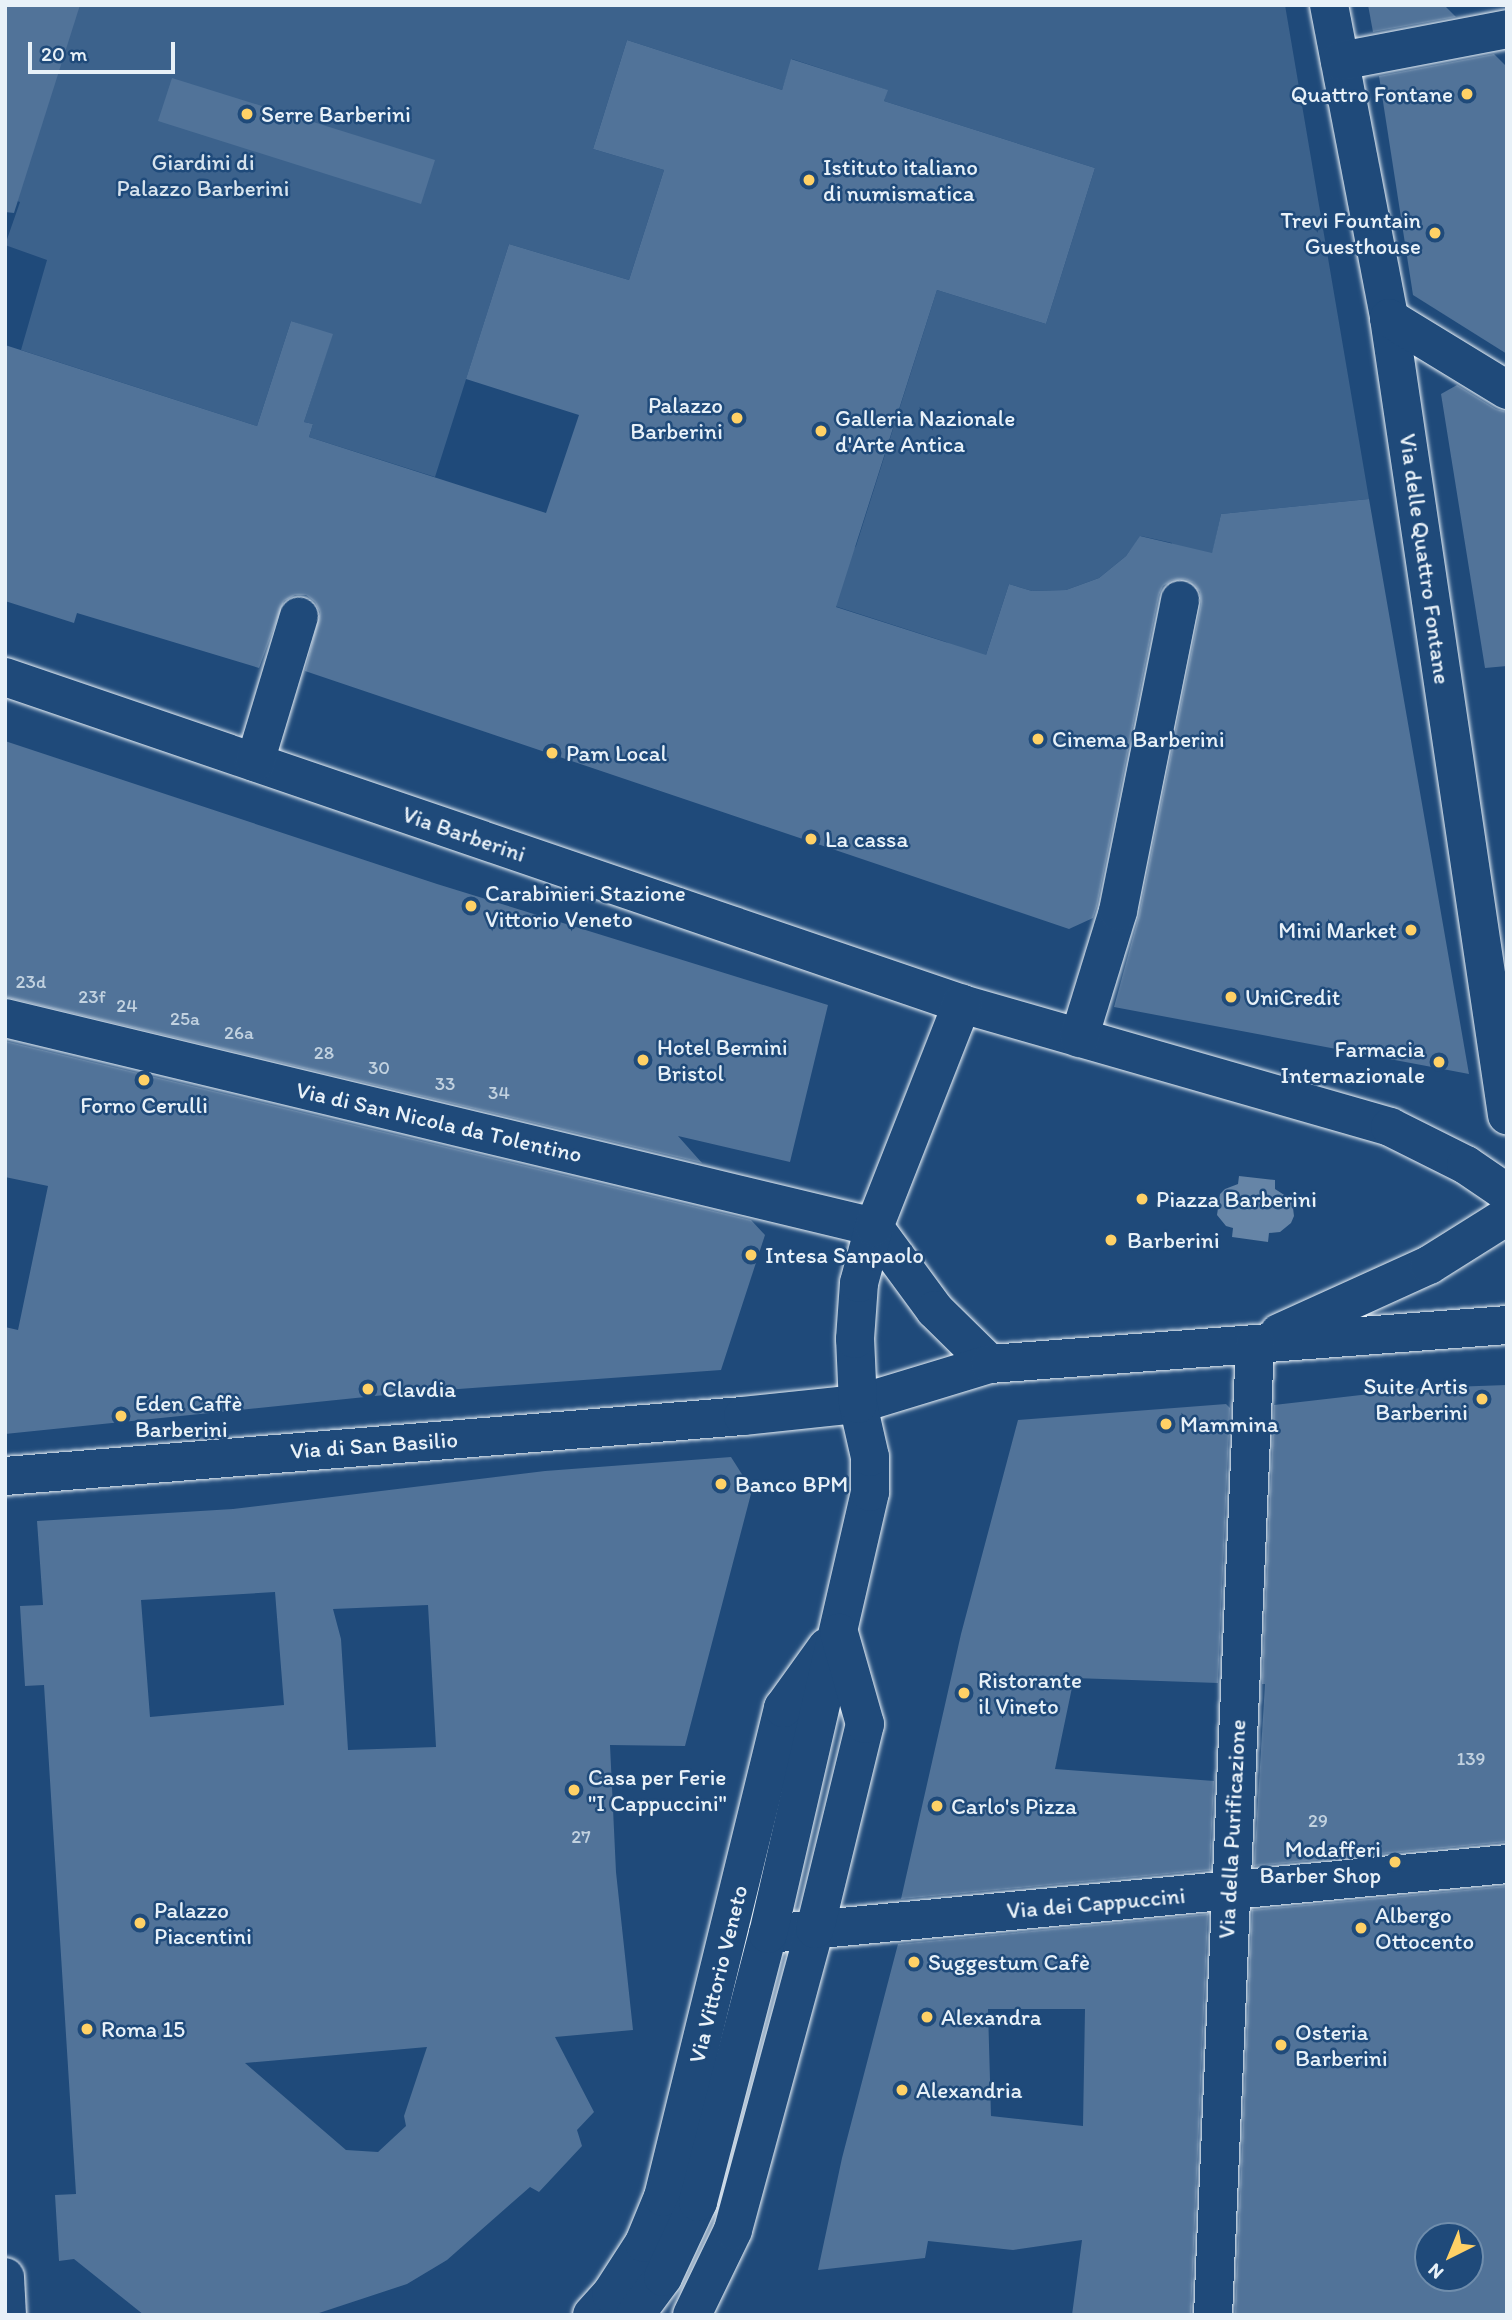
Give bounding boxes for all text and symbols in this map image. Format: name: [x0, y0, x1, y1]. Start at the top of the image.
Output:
scale bar: [32, 28, 178, 72]
text: 20 m: [41, 41, 87, 66]
place label: Quattro Fontane: [1290, 80, 1453, 108]
marker: Quattro Fontane: [1459, 86, 1475, 102]
place label: Serre Barberini: [261, 100, 412, 128]
marker: Serre Barberini: [239, 106, 255, 122]
park label: Giardini di Palazzo Barberini: [117, 148, 289, 202]
place label: Istituto italiano di numismatica: [823, 153, 978, 207]
marker: Istituto italiano di numismatica: [801, 172, 817, 188]
place label: Trevi Fountain Guesthouse: [1280, 206, 1421, 260]
marker: Trevi Fountain Guesthouse: [1427, 225, 1443, 241]
place label: Palazzo Barberini: [630, 391, 723, 445]
place label: Galleria Nazionale d'Arte Antica: [835, 404, 1016, 458]
marker: Palazzo Barberini: [729, 410, 745, 426]
marker: Galleria Nazionale d'Arte Antica: [813, 423, 829, 439]
street label: Via delle Quattro Fontane: [1394, 433, 1456, 685]
place label: Cinema Barberini: [1052, 725, 1225, 753]
marker: Cinema Barberini: [1030, 731, 1046, 747]
place label: Pam Local: [566, 739, 667, 767]
marker: Pam Local: [544, 745, 560, 761]
street label: Via Barberini: [399, 800, 529, 868]
place label: La cassa: [825, 825, 908, 853]
marker: La cassa: [803, 831, 819, 847]
place label: Carabinieri Stazione Vittorio Veneto: [485, 879, 686, 933]
marker: Carabinieri Stazione Vittorio Veneto: [463, 898, 479, 914]
place label: Mini Market: [1278, 916, 1397, 944]
marker: Mini Market: [1403, 922, 1419, 938]
house number: 23d: [16, 971, 46, 993]
place label: UniCredit: [1245, 983, 1341, 1011]
house number: 23f: [78, 986, 106, 1008]
marker: UniCredit: [1223, 989, 1239, 1005]
house number: 24: [116, 995, 138, 1017]
house number: 25a: [170, 1008, 200, 1030]
house number: 26a: [224, 1022, 254, 1044]
place label: Hotel Bernini Bristol: [657, 1033, 788, 1087]
place label: Farmacia Internazionale: [1280, 1035, 1425, 1089]
house number: 28: [314, 1042, 334, 1064]
marker: Hotel Bernini Bristol: [635, 1052, 651, 1068]
marker: Farmacia Internazionale: [1431, 1054, 1447, 1070]
house number: 30: [368, 1057, 390, 1079]
marker: Forno Cerulli: [136, 1072, 152, 1088]
house number: 33: [435, 1073, 455, 1095]
street label: Via di San Nicola da Tolentino: [294, 1076, 584, 1168]
house number: 34: [488, 1082, 510, 1104]
place label: Forno Cerulli: [80, 1091, 208, 1119]
place label: Piazza Barberini: [1156, 1185, 1317, 1213]
marker: Piazza Barberini: [1134, 1191, 1150, 1207]
place label: Barberini: [1127, 1226, 1220, 1254]
marker: Barberini: [1101, 1230, 1121, 1250]
place label: Intesa Sanpaolo: [765, 1241, 924, 1269]
marker: Intesa Sanpaolo: [743, 1247, 759, 1263]
place label: Suite Artis Barberini: [1363, 1372, 1468, 1426]
place label: Clavdia: [382, 1375, 456, 1403]
marker: Clavdia: [360, 1381, 376, 1397]
place label: Eden Caffè Barberini: [135, 1389, 243, 1443]
marker: Suite Artis Barberini: [1474, 1391, 1490, 1407]
marker: Eden Caffè Barberini: [113, 1408, 129, 1424]
place label: Mammina: [1180, 1410, 1279, 1438]
marker: Mammina: [1158, 1416, 1174, 1432]
street label: Via di San Basilio: [288, 1425, 460, 1465]
place label: Banco BPM: [735, 1470, 848, 1498]
marker: Banco BPM: [713, 1476, 729, 1492]
place label: Ristorante il Vineto: [978, 1666, 1082, 1720]
marker: Ristorante il Vineto: [956, 1685, 972, 1701]
street label: Via della Purificazione: [1212, 1719, 1252, 1939]
house number: 139: [1456, 1748, 1486, 1770]
place label: Casa per Ferie "I Cappuccini": [588, 1763, 727, 1817]
marker: Casa per Ferie "I Cappuccini": [566, 1782, 582, 1798]
place label: Carlo's Pizza: [951, 1792, 1076, 1820]
marker: Carlo's Pizza: [929, 1798, 945, 1814]
house number: 29: [1308, 1810, 1328, 1832]
house number: 27: [571, 1826, 591, 1848]
place label: Modafferi Barber Shop: [1259, 1835, 1381, 1889]
marker: Modafferi Barber Shop: [1387, 1854, 1403, 1870]
street label: Via dei Cappuccini: [1006, 1881, 1186, 1925]
street label: Via Vittorio Veneto: [682, 1882, 754, 2066]
place label: Palazzo Piacentini: [154, 1896, 252, 1950]
place label: Albergo Ottocento: [1375, 1901, 1474, 1955]
marker: Palazzo Piacentini: [132, 1915, 148, 1931]
marker: Albergo Ottocento: [1353, 1920, 1369, 1936]
place label: Suggestum Cafè: [928, 1948, 1089, 1976]
marker: Suggestum Cafè: [906, 1954, 922, 1970]
place label: Alexandra: [941, 2003, 1042, 2031]
marker: Alexandra: [919, 2009, 935, 2025]
place label: Roma 15: [101, 2015, 185, 2043]
place label: Osteria Barberini: [1295, 2018, 1388, 2072]
marker: Roma 15: [79, 2021, 95, 2037]
marker: Osteria Barberini: [1273, 2037, 1289, 2053]
place label: Alexandria: [916, 2076, 1023, 2104]
marker: Alexandria: [894, 2082, 910, 2098]
north arrow: [1414, 2222, 1484, 2292]
text: N: [1423, 2258, 1448, 2284]

